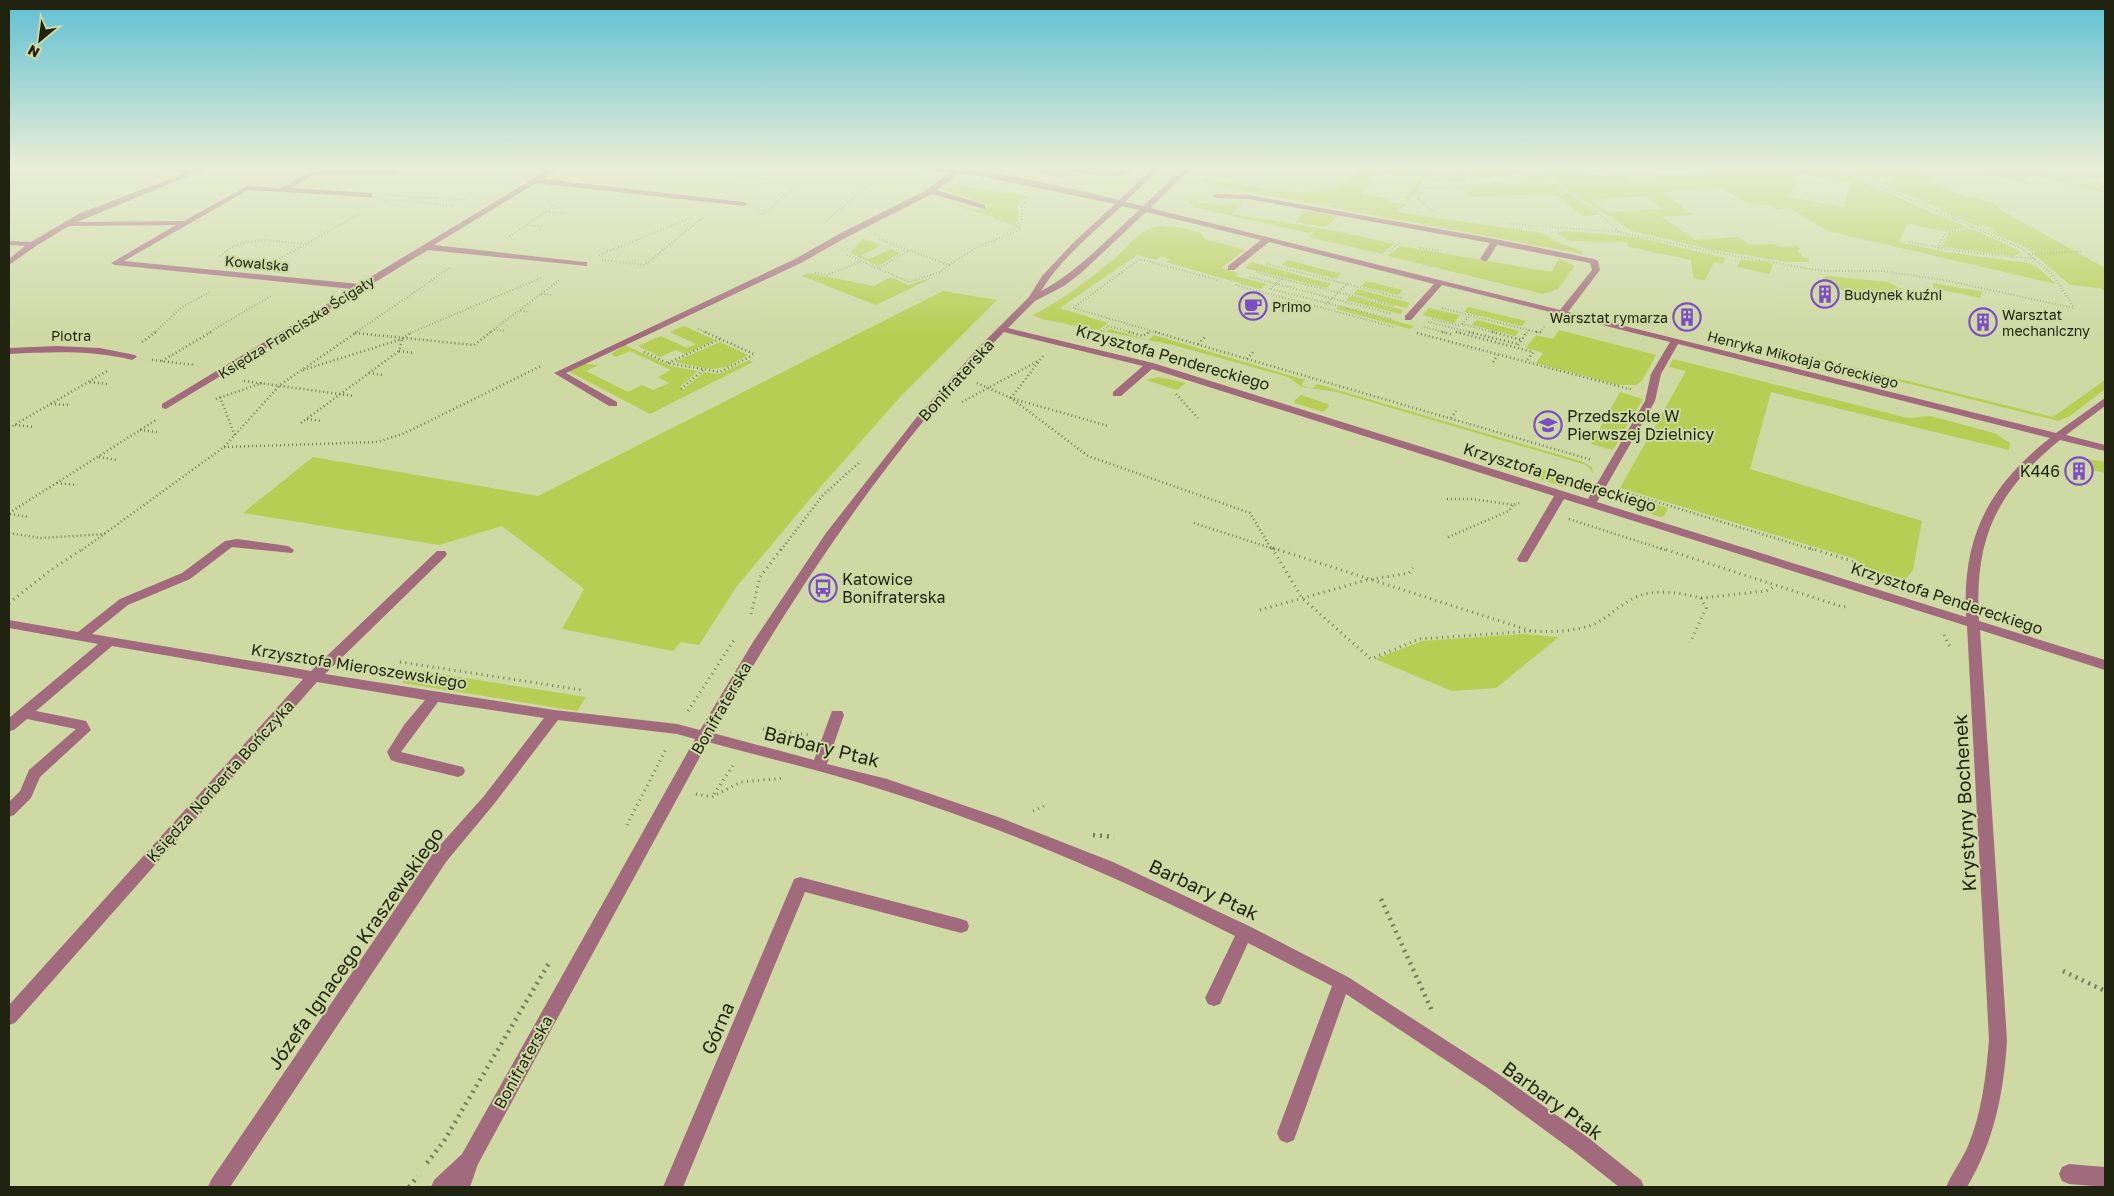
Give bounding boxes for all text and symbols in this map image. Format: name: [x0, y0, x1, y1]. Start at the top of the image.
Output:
north arrow: [15, 15, 65, 65]
text: N: [25, 42, 42, 62]
street label: Kowalska: [224, 252, 290, 274]
street label: Księdza Franciszka Ścigały: [215, 272, 377, 382]
building icon: Budynek kuźni: [1810, 279, 1840, 309]
place label: Budynek kuźni: [1844, 286, 1942, 303]
cafe icon: Primo: [1238, 291, 1268, 321]
place label: Primo: [1272, 298, 1311, 315]
building icon: Warsztat rymarza: [1672, 302, 1702, 332]
place label: Warsztat mechaniczny: [2002, 306, 2090, 339]
building icon: Warsztat mechaniczny: [1968, 307, 1998, 337]
place label: Warsztat rymarza: [1550, 309, 1668, 326]
street label: Krzysztofa Pendereckiego: [1074, 320, 1272, 394]
street label: Piotra: [51, 327, 91, 344]
street label: Henryka Mikołaja Góreckiego: [1706, 327, 1900, 391]
street label: Bonifraterska: [914, 335, 998, 425]
place label: Przedszkole W Pierwszej Dzielnicy: [1567, 406, 1714, 444]
school or university icon: Przedszkole W Pierwszej Dzielnicy: [1533, 410, 1563, 440]
street label: Krzysztofa Pendereckiego: [1461, 438, 1659, 516]
building icon: K446: [2064, 456, 2094, 486]
place label: K446: [2020, 461, 2060, 481]
street label: Krzysztofa Pendereckiego: [1848, 557, 2046, 639]
place label: Katowice Bonifraterska: [842, 569, 946, 607]
bus stop icon: Katowice Bonifraterska: [808, 573, 838, 603]
street label: Krzysztofa Mieroszewskiego: [250, 639, 468, 693]
street label: Bonifraterska: [686, 658, 756, 758]
street label: Księdza Norberta Bończyka: [142, 696, 298, 866]
street label: Krystyny Bochenek: [1948, 713, 1980, 892]
street label: Barbary Ptak: [762, 721, 882, 772]
street label: Józefa Ignacego Kraszewskiego: [262, 822, 448, 1074]
street label: Barbary Ptak: [1145, 854, 1263, 925]
street label: Górna: [696, 998, 738, 1058]
street label: Bonifraterska: [489, 1012, 557, 1112]
street label: Barbary Ptak: [1498, 1056, 1608, 1144]

